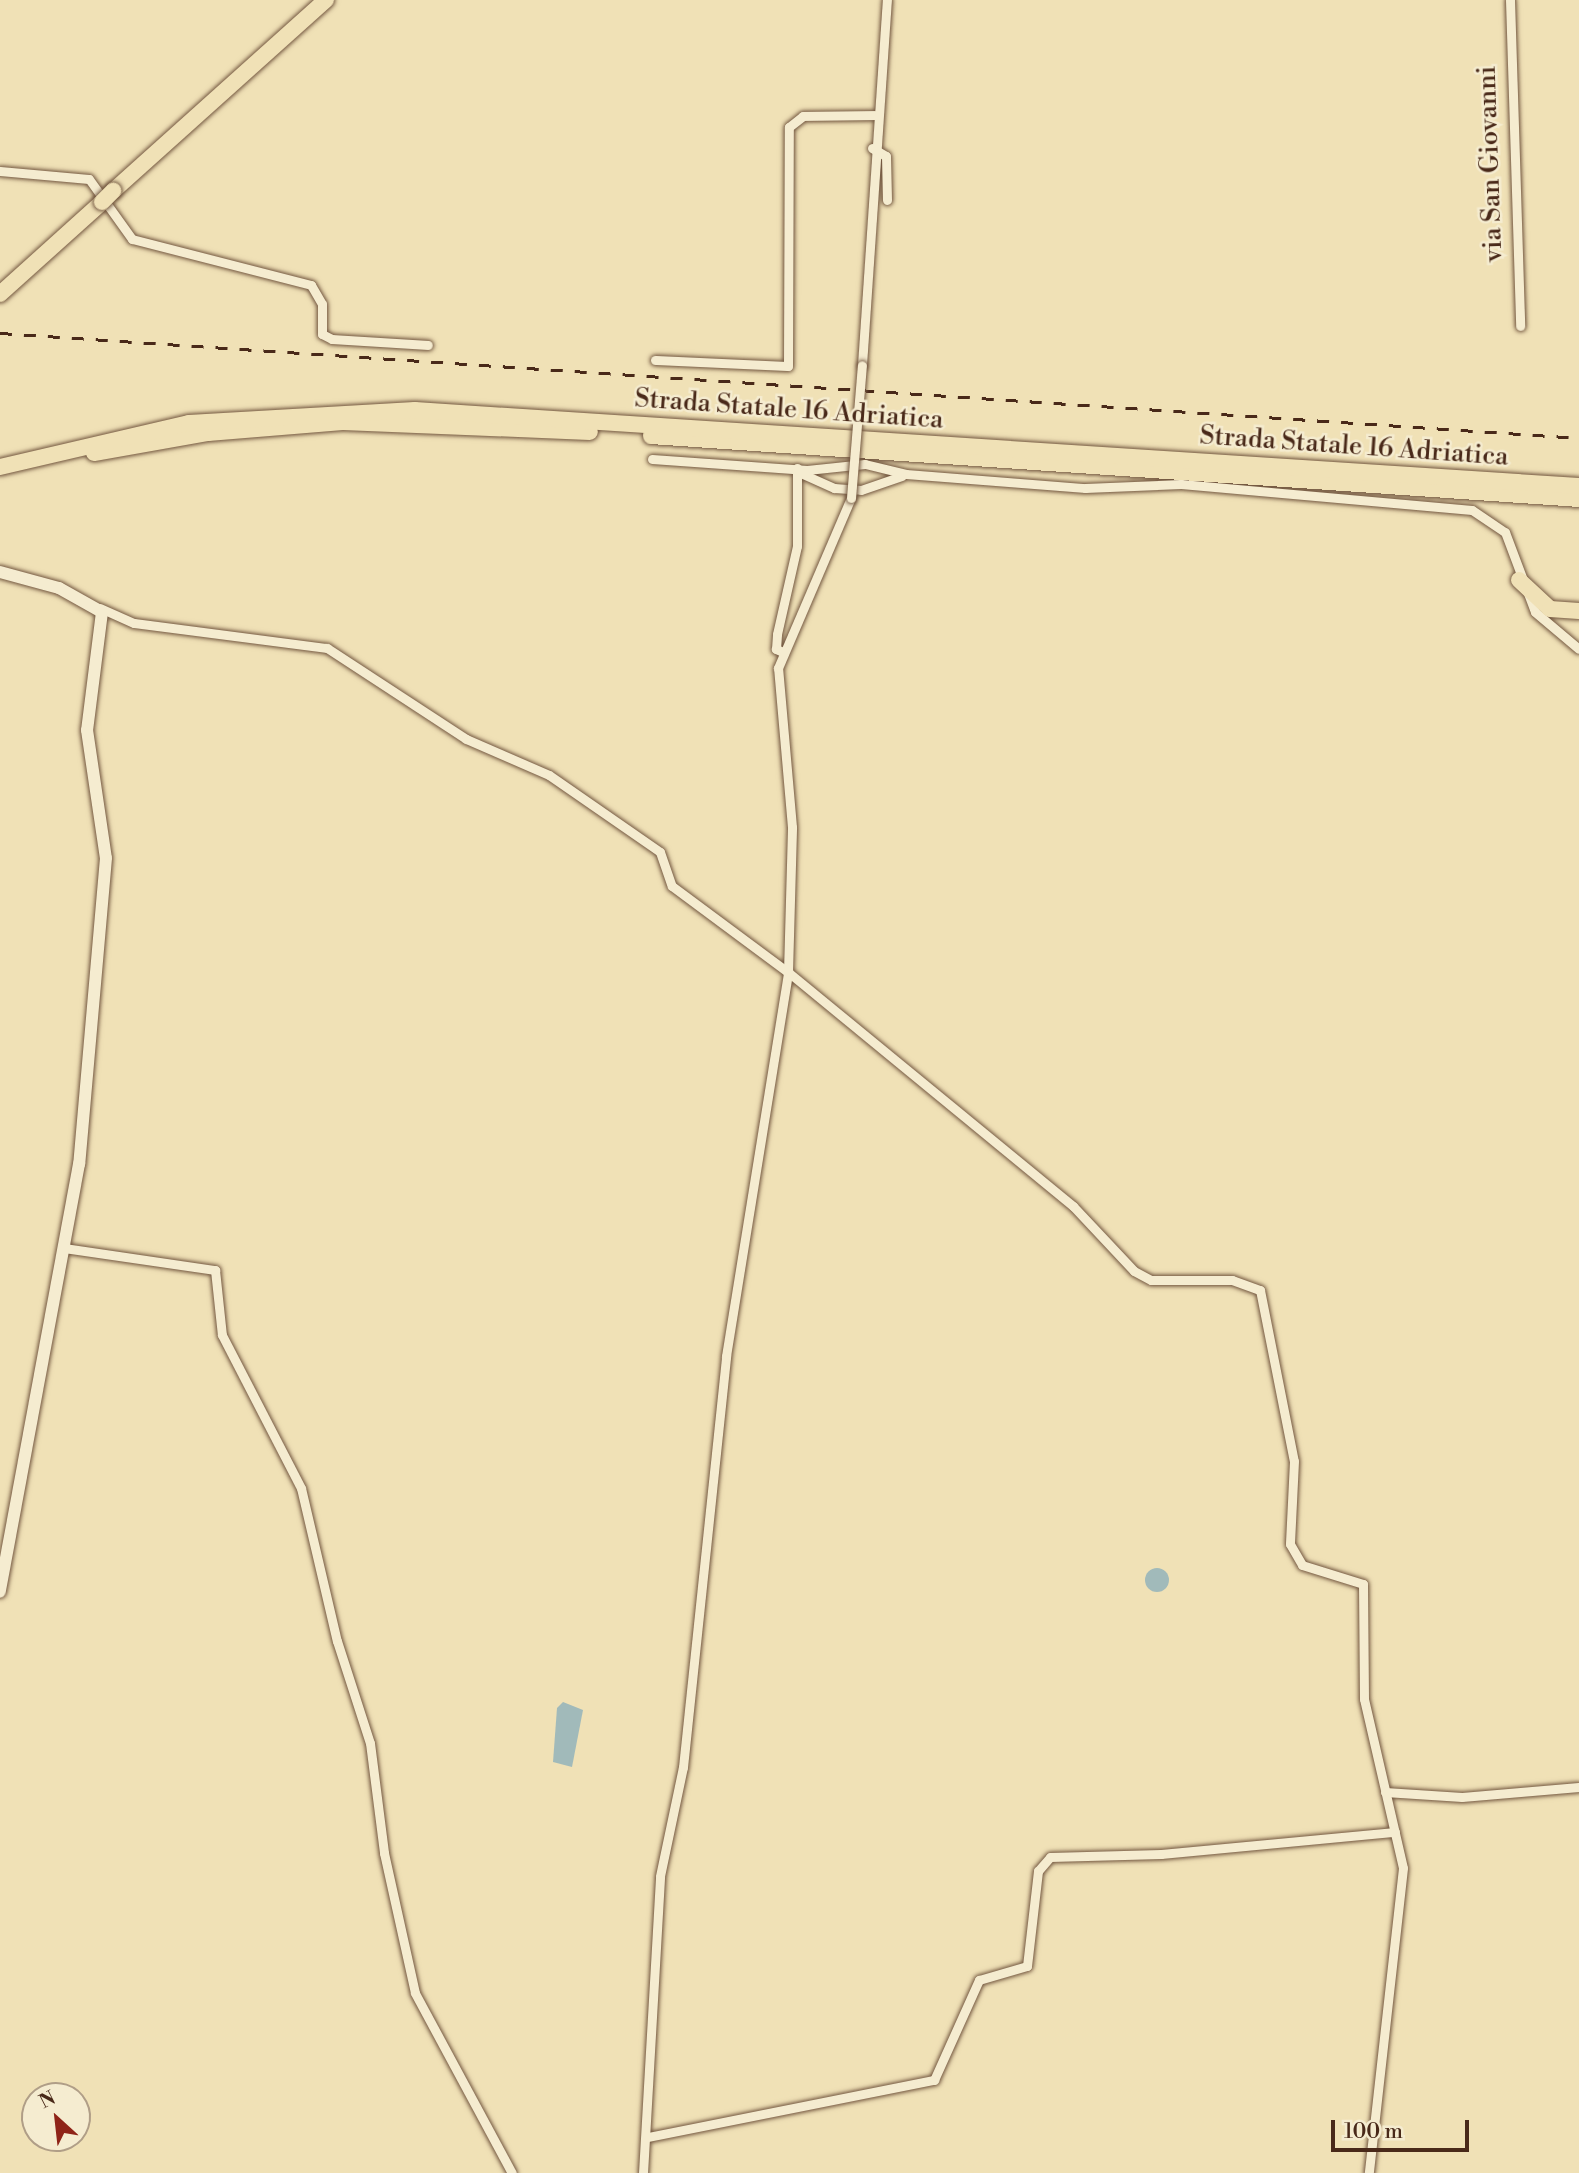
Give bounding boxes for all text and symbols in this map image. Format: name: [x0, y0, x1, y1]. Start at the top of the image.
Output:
street label: via San Giovanni: [1472, 65, 1510, 263]
street label: Strada Statale 16 Adriatica: [634, 384, 944, 436]
street label: Strada Statale 16 Adriatica: [1199, 421, 1509, 473]
north arrow: [21, 2082, 91, 2152]
text: N: [35, 2086, 60, 2114]
scale bar: [1334, 2106, 1472, 2150]
text: 100 m: [1344, 2119, 1403, 2145]

